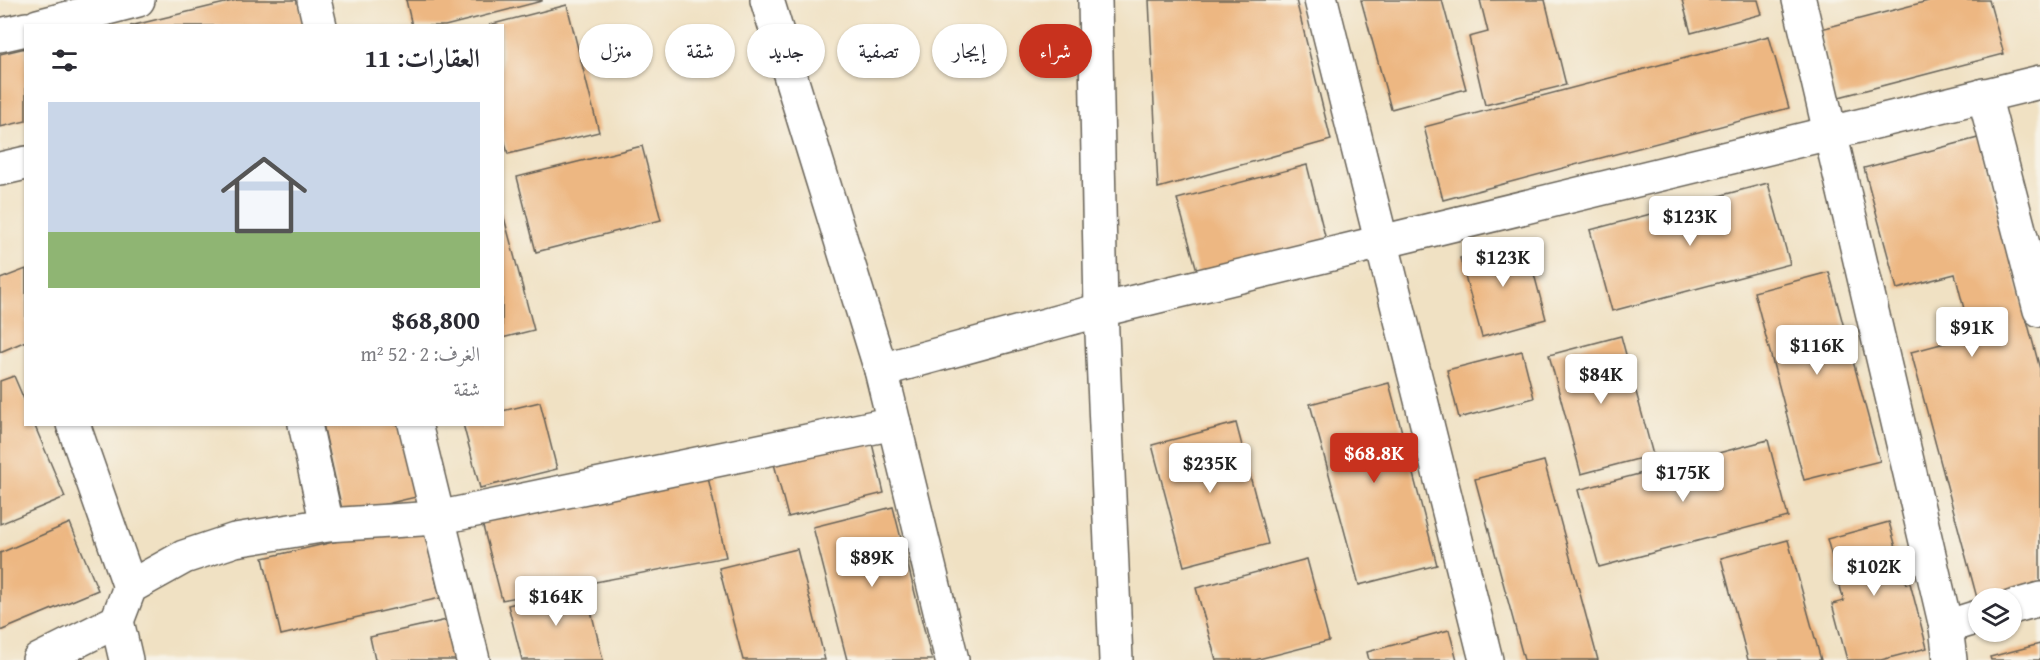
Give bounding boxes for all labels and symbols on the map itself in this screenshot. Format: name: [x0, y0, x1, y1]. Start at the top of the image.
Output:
pin: $123K: [1648, 196, 1732, 247]
pin: $123K: [1461, 237, 1545, 288]
pin: $91K: [1936, 307, 2008, 358]
pin: $116K: [1775, 325, 1859, 376]
pin: $84K: [1565, 354, 1637, 405]
pin: $68.8K: [1325, 433, 1423, 484]
pin: $235K: [1168, 443, 1252, 494]
pin: $175K: [1641, 452, 1725, 503]
pin: $89K: [836, 537, 908, 588]
pin: $102K: [1832, 546, 1916, 597]
pin: $164K: [514, 576, 598, 627]

